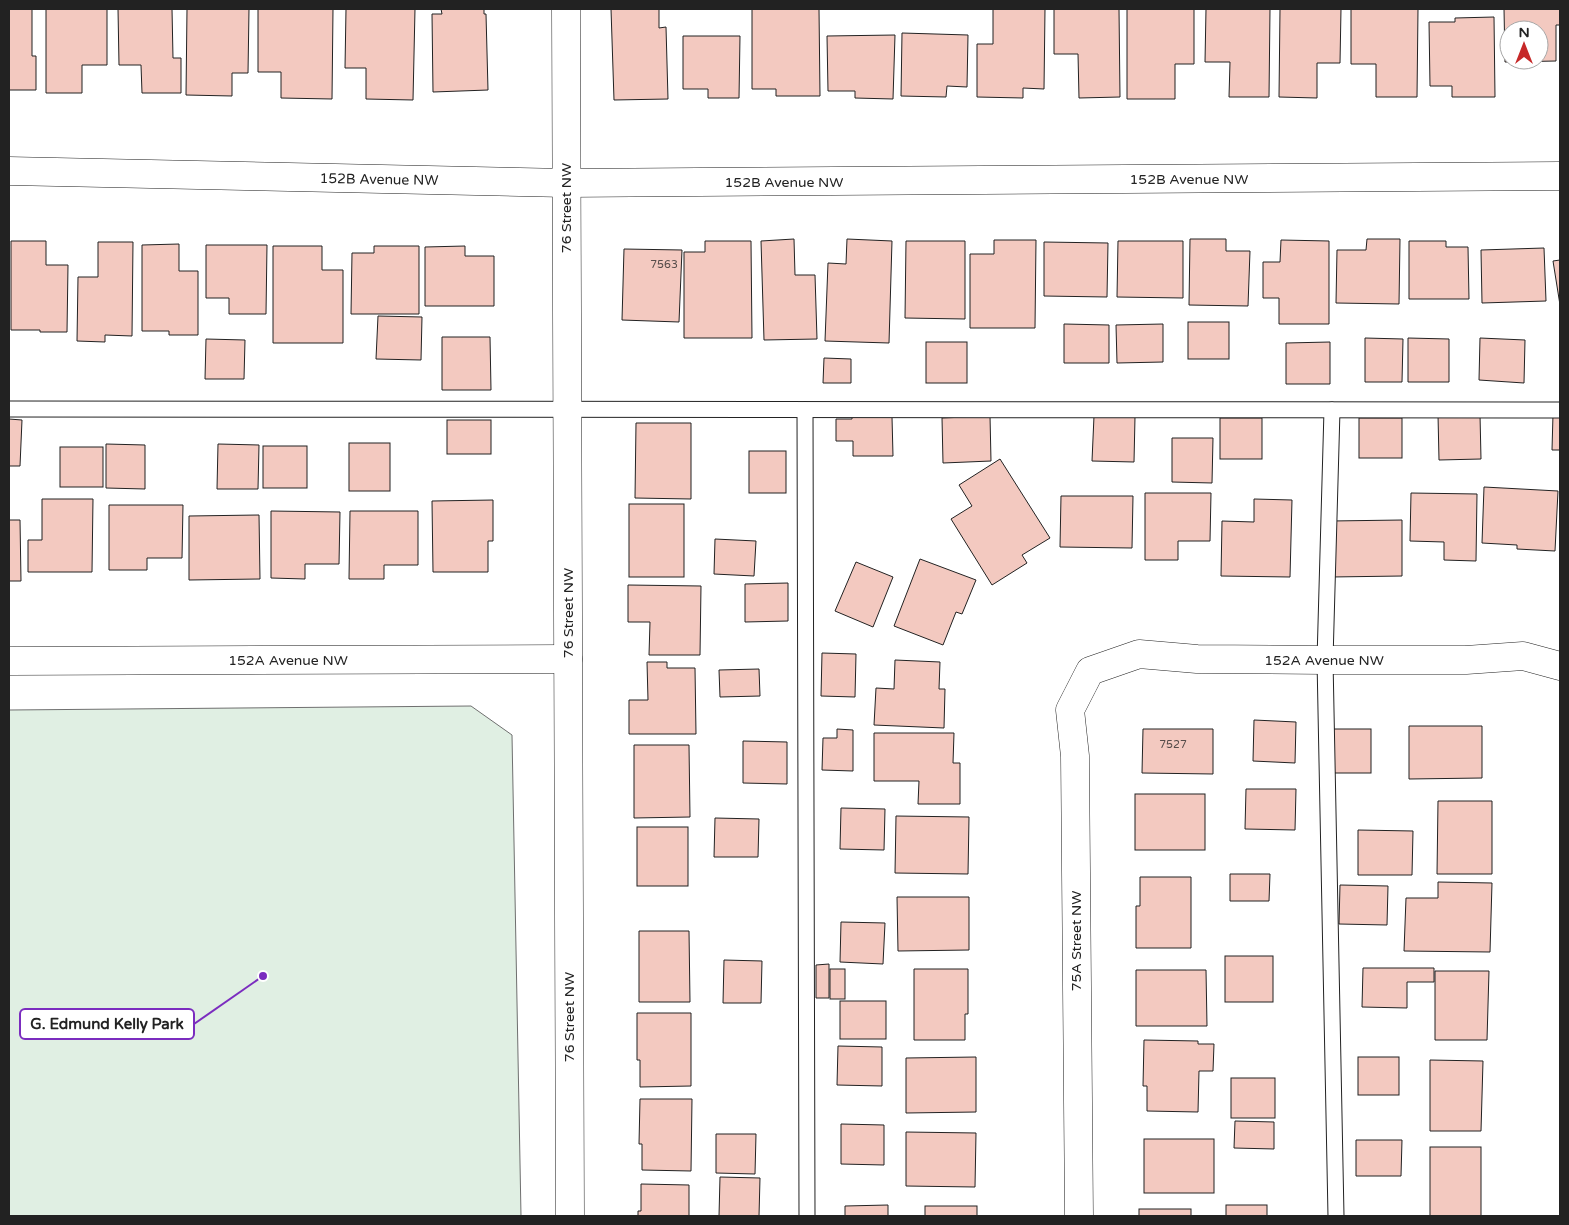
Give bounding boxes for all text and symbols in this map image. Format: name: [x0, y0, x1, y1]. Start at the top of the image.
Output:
north arrow: [1499, 20, 1549, 70]
text: N: [1518, 24, 1530, 41]
street label: 76 Street NW: [558, 163, 575, 253]
street label: 152B Avenue NW: [319, 170, 439, 189]
street label: 152B Avenue NW: [1130, 171, 1248, 188]
street label: 152B Avenue NW: [725, 174, 843, 191]
house number: 7563: [650, 258, 678, 271]
street label: 76 Street NW: [560, 568, 577, 658]
street label: 152A Avenue NW: [228, 652, 348, 669]
street label: 152A Avenue NW: [1264, 652, 1384, 669]
house number: 7527: [1159, 738, 1187, 751]
street label: 75A Street NW: [1068, 891, 1085, 991]
street label: 76 Street NW: [561, 972, 578, 1062]
callout: G. Edmund Kelly Park: [20, 1009, 194, 1039]
text: G. Edmund Kelly Park: [30, 1015, 184, 1034]

